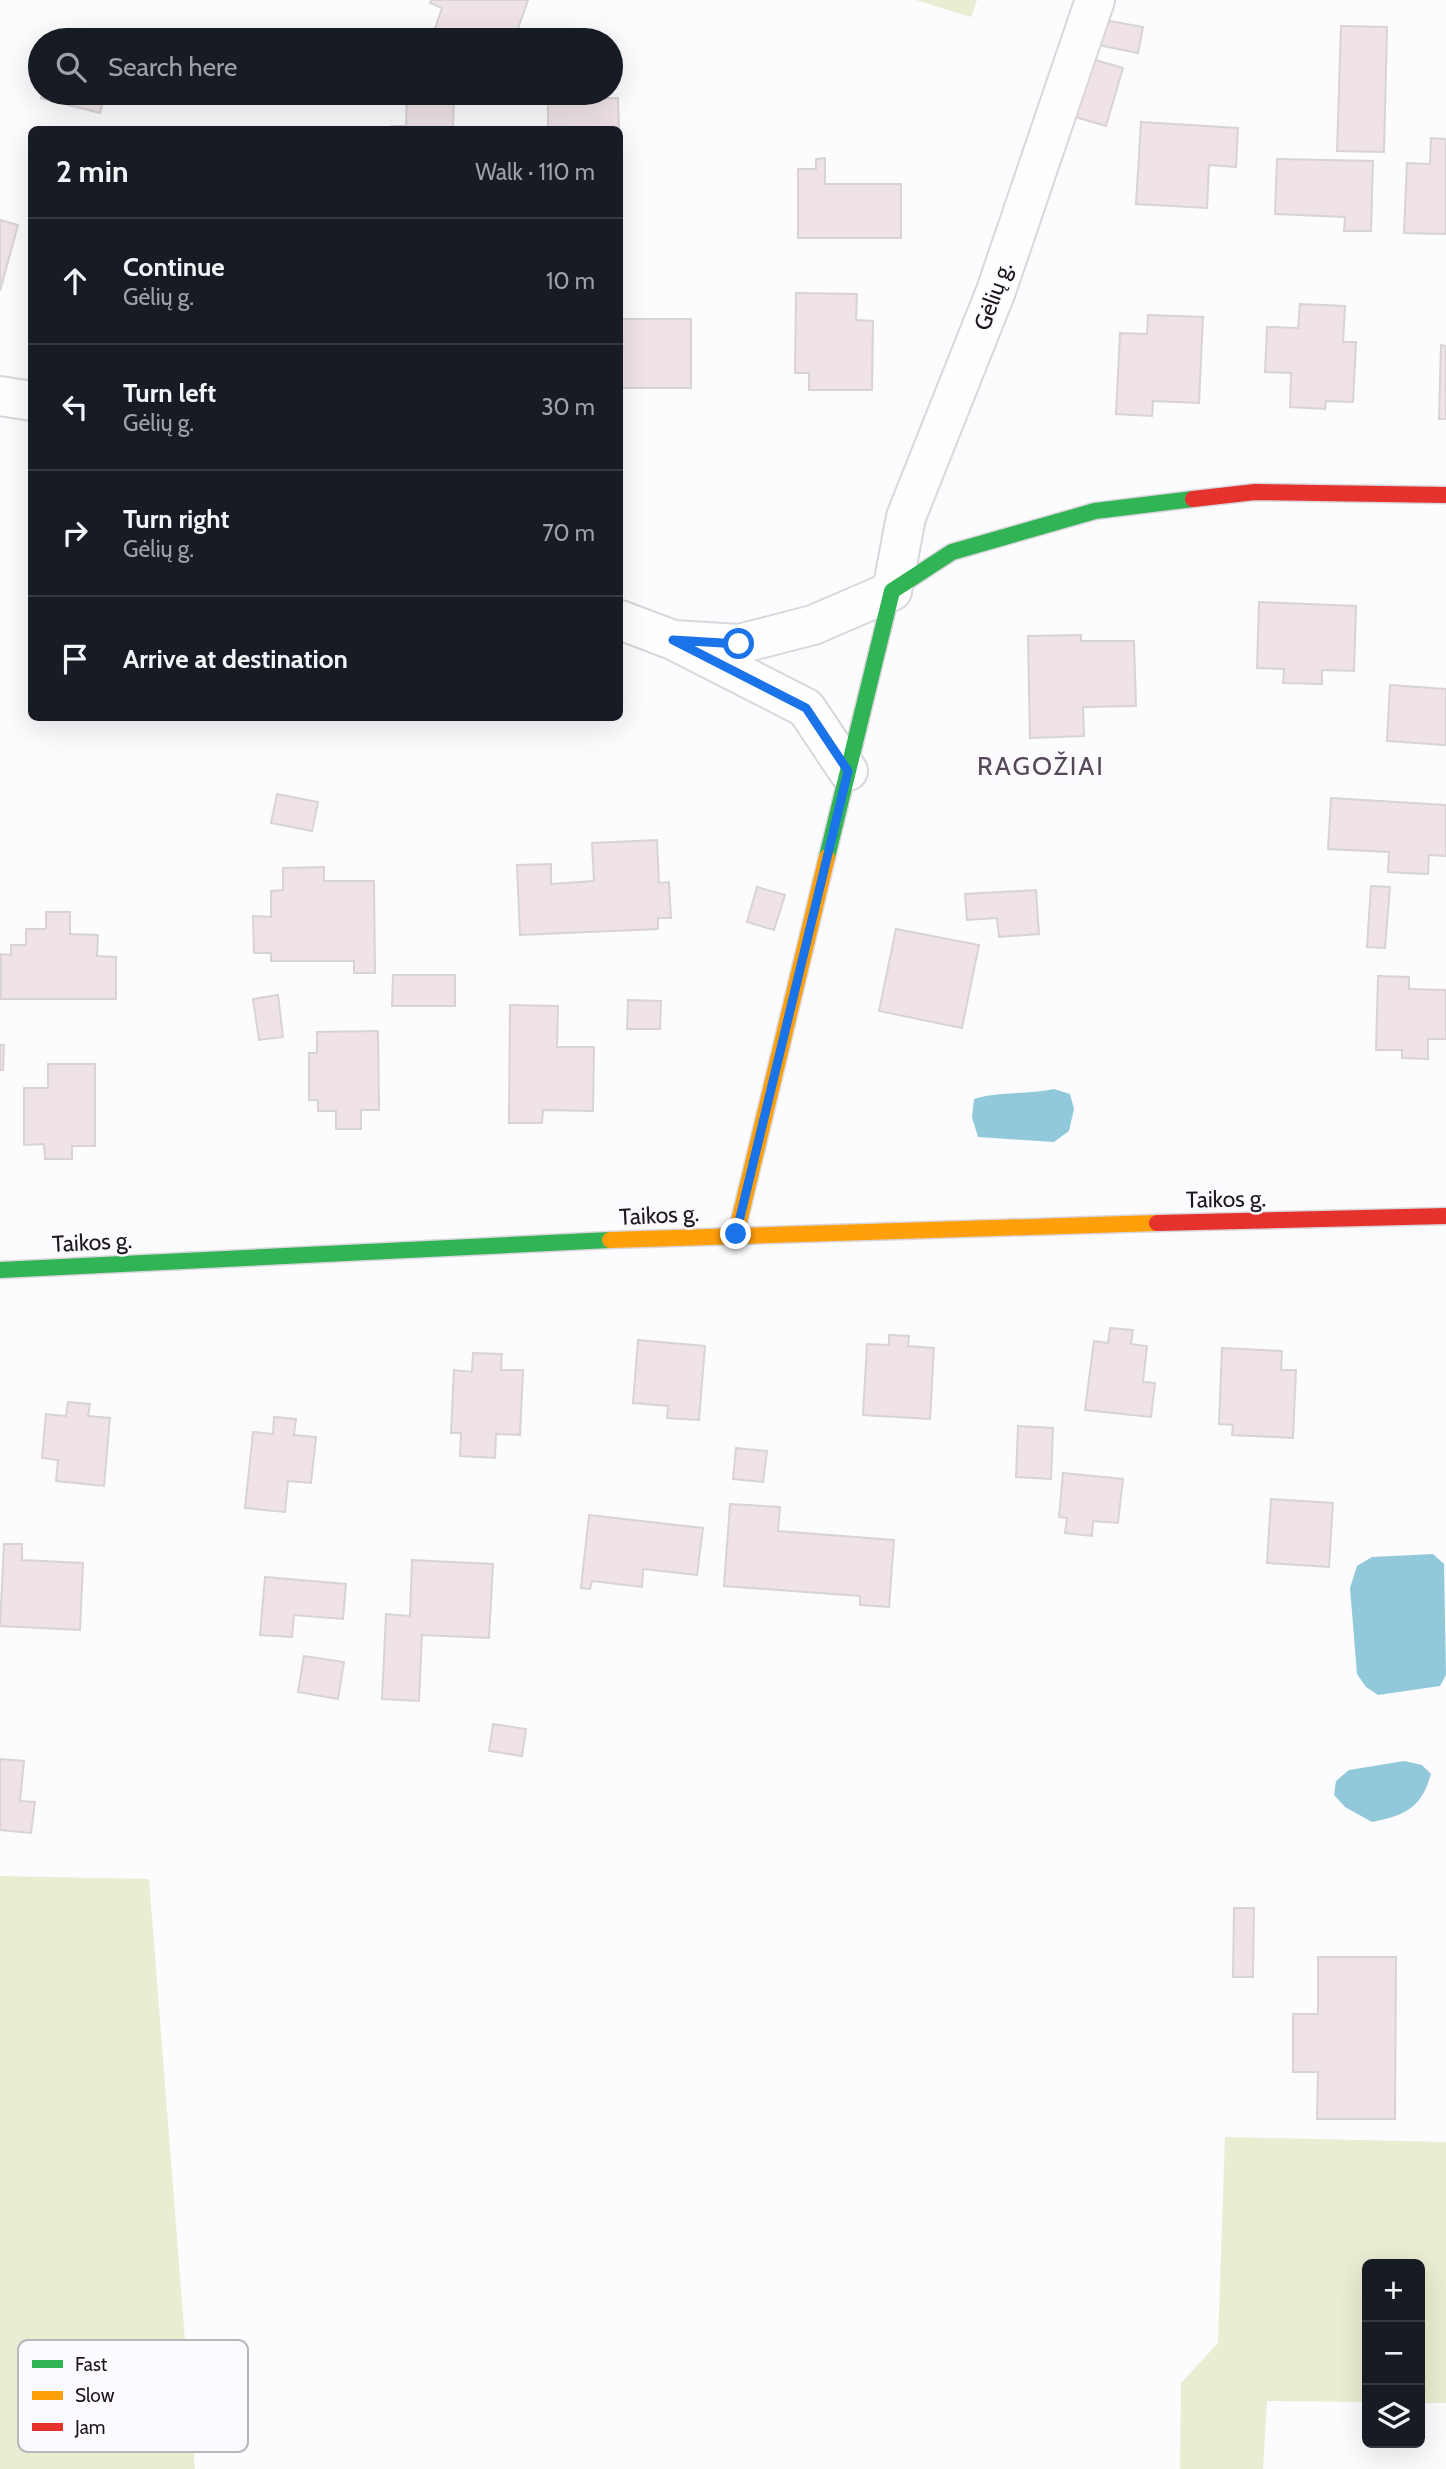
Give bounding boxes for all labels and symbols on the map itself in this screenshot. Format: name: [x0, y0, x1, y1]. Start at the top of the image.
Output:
street label: Gėlių g.: [968, 258, 1018, 334]
route start: [723, 628, 754, 659]
district label: RAGOŽIAI: [977, 750, 1105, 782]
street label: Taikos g.: [1186, 1184, 1266, 1214]
street label: Taikos g.: [618, 1199, 700, 1231]
route end: [720, 1218, 751, 1249]
street label: Taikos g.: [51, 1226, 133, 1258]
legend: [18, 2340, 248, 2452]
text: Fast: [75, 2353, 108, 2376]
text: Slow: [75, 2384, 115, 2407]
text: Jam: [74, 2416, 105, 2439]

